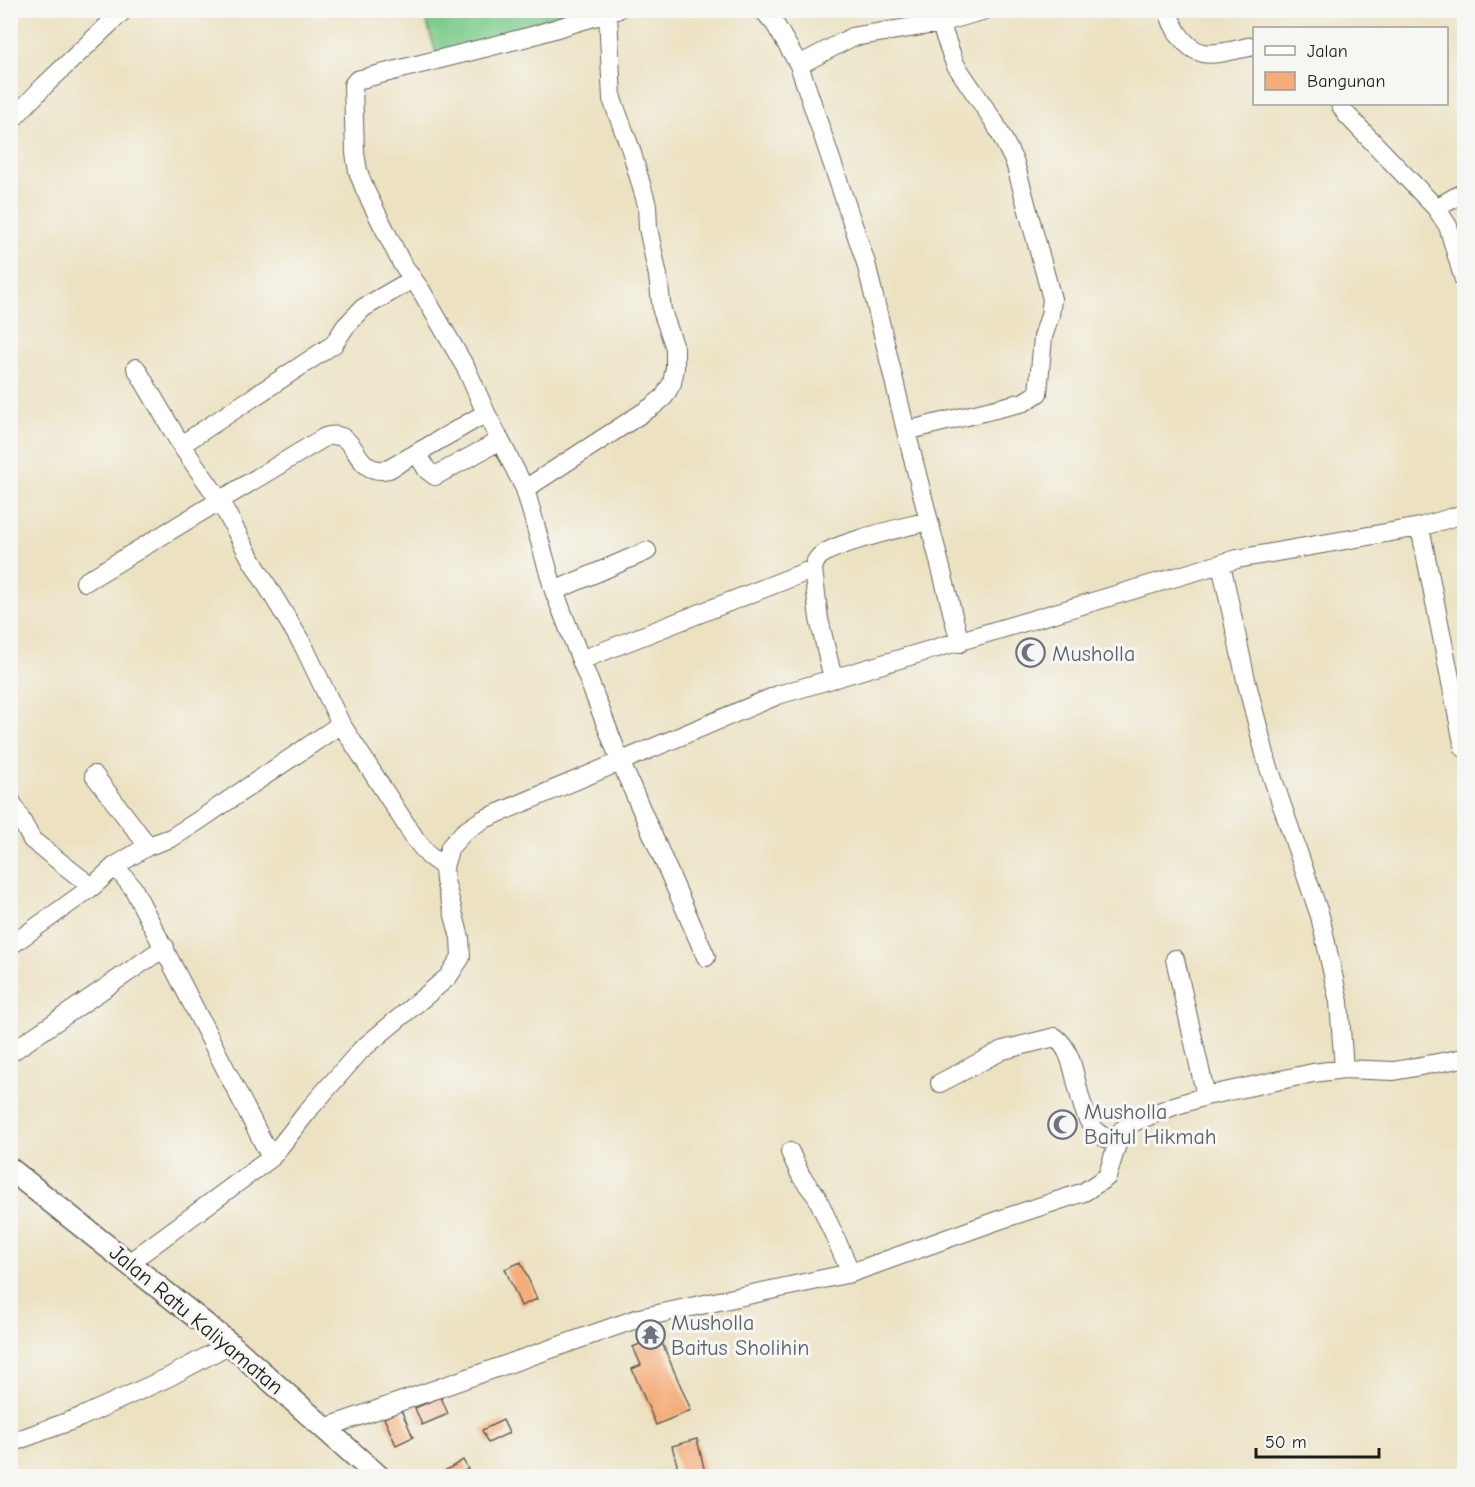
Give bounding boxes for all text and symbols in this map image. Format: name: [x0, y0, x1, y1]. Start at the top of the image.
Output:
legend: [1253, 27, 1448, 105]
text: Jalan: [1307, 41, 1348, 62]
text: Bangunan: [1307, 71, 1385, 92]
mosque icon: Musholla: [1015, 637, 1047, 669]
place label: Musholla: [1052, 641, 1135, 667]
place label: Musholla Baitul Hikmah: [1084, 1099, 1217, 1150]
mosque icon: Musholla Baitul Hikmah: [1047, 1108, 1079, 1140]
street label: Jalan Ratu Kaliyamatan: [104, 1239, 289, 1400]
place label: Musholla Baitus Sholihin: [671, 1310, 809, 1361]
temple icon: Musholla Baitus Sholihin: [634, 1319, 666, 1351]
scale bar: [1256, 1421, 1379, 1459]
text: 50 m: [1265, 1432, 1307, 1453]

